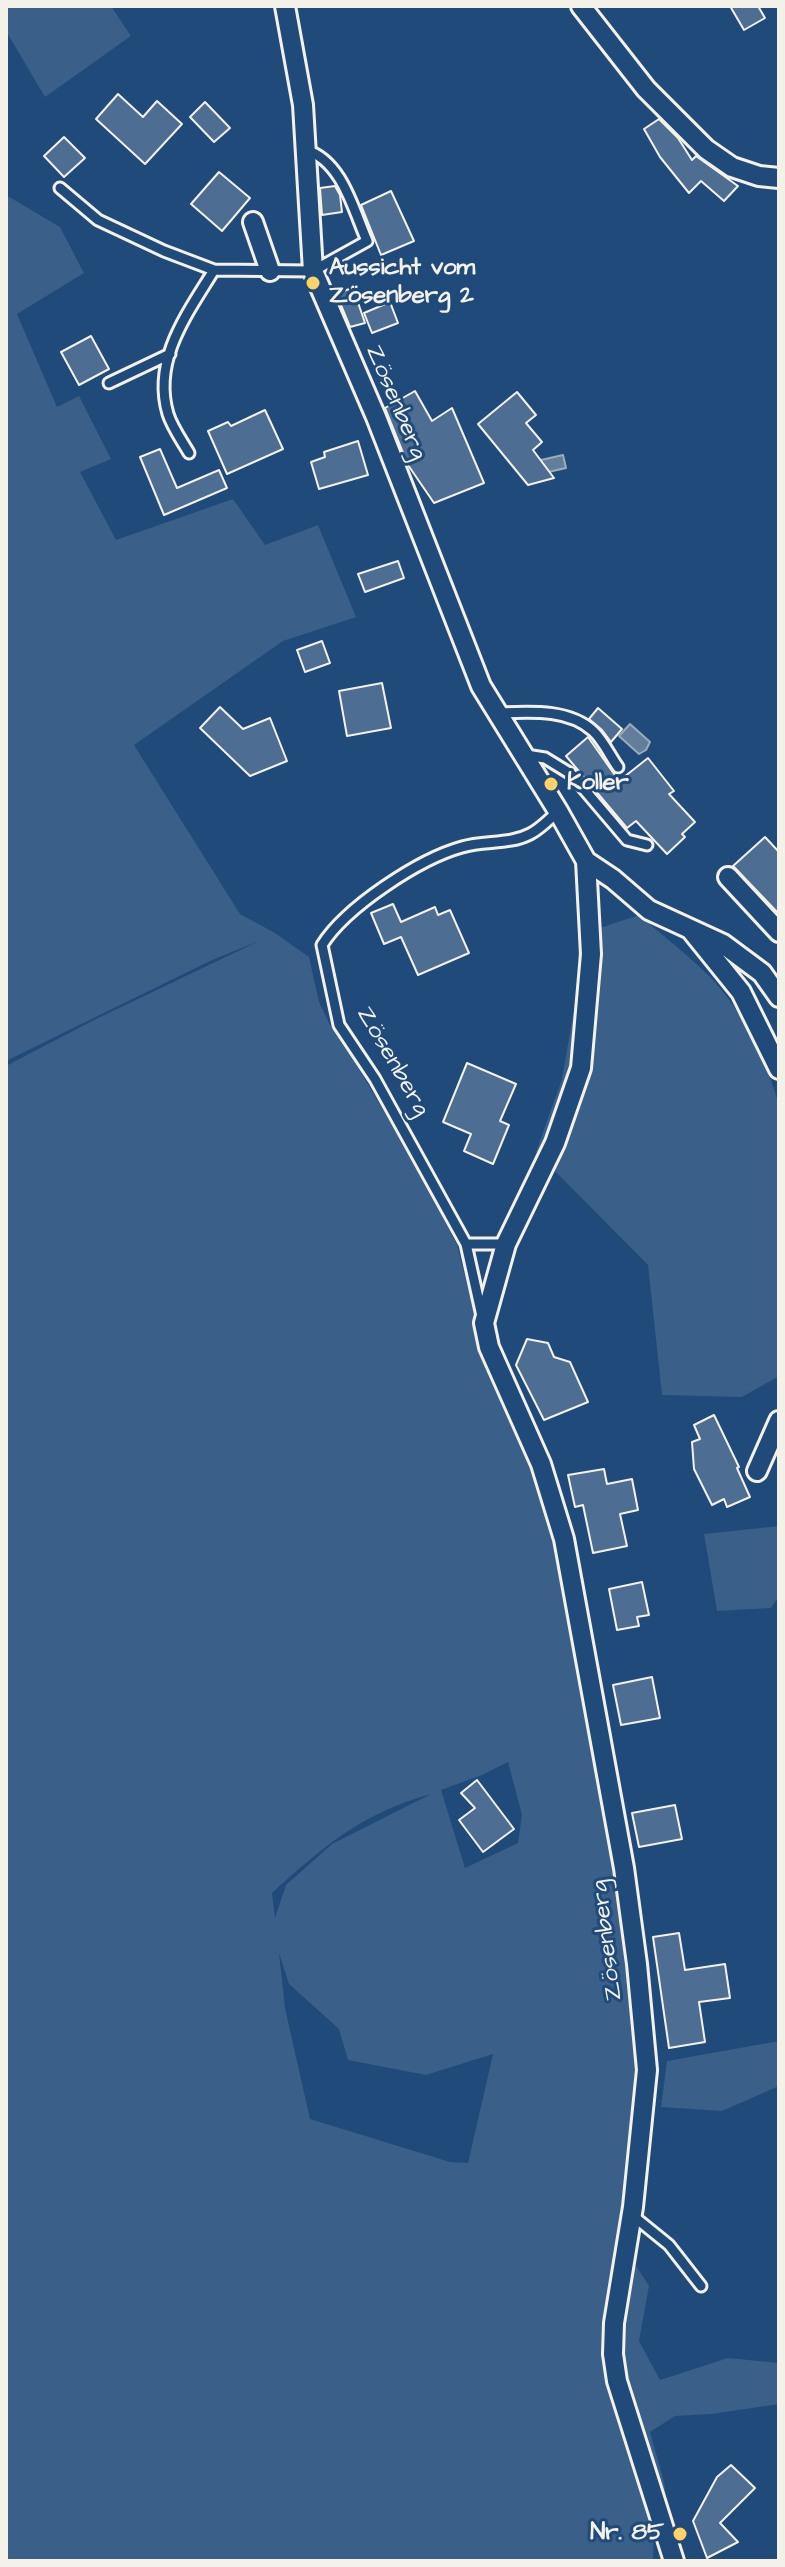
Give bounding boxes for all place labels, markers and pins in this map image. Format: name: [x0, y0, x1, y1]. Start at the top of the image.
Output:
place label: Aussicht vom Zösenberg 2: [329, 255, 475, 311]
marker: Aussicht vom Zösenberg 2: [304, 274, 322, 292]
place label: Koller: [567, 770, 629, 798]
marker: Koller: [542, 775, 560, 793]
place label: Nr. 85: [590, 2520, 664, 2548]
marker: Nr. 85: [671, 2525, 689, 2543]

